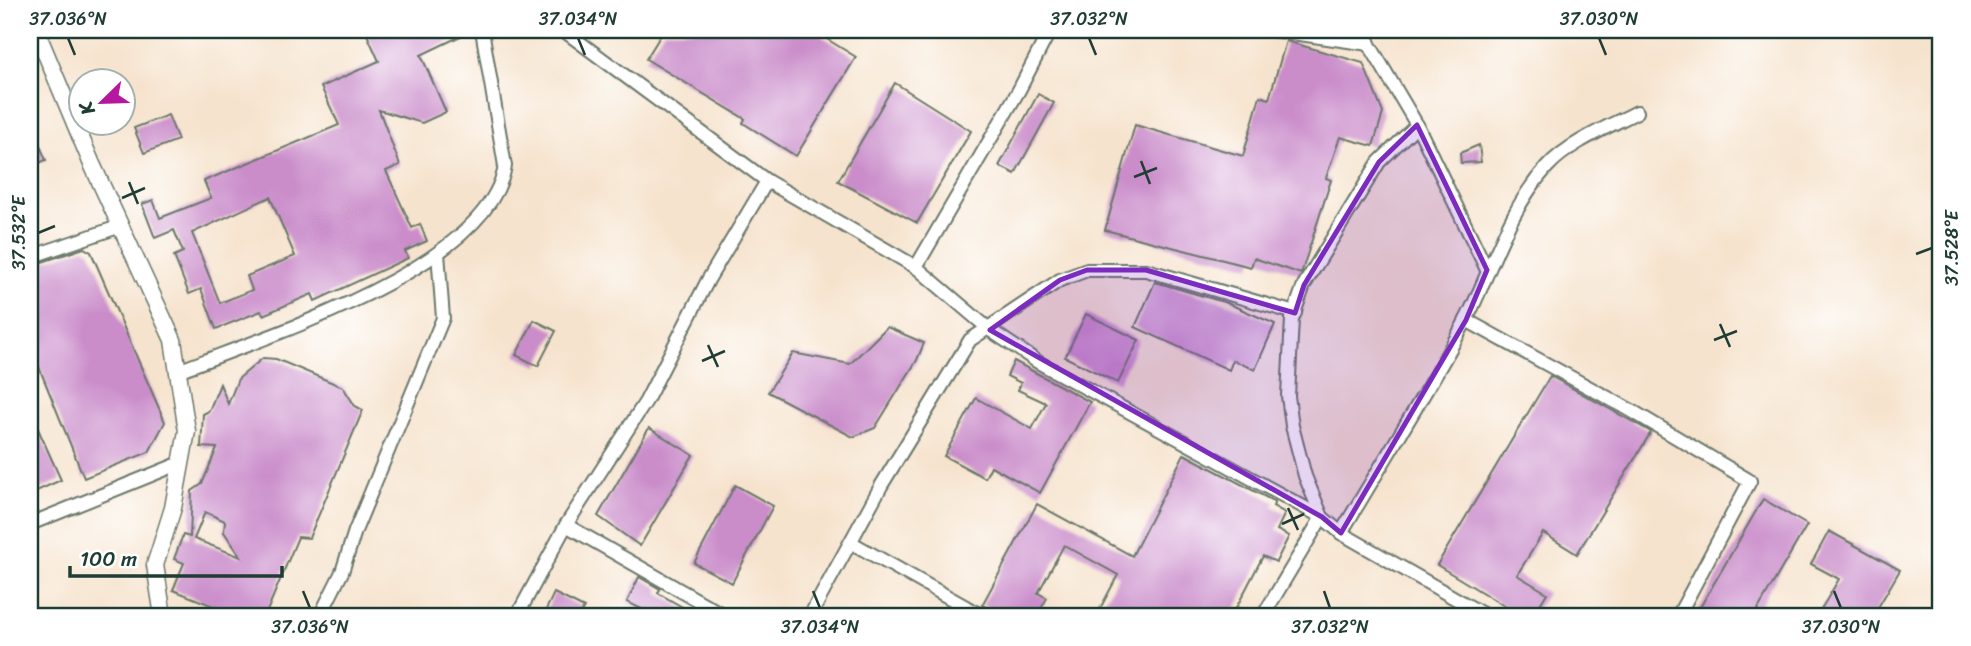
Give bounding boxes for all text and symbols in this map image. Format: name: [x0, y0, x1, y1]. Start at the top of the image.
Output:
text: 37.036°N: [29, 3, 107, 35]
text: 37.034°N: [539, 3, 618, 35]
text: 37.032°N: [1050, 3, 1128, 35]
text: 37.030°N: [1560, 3, 1639, 35]
north arrow: [66, 66, 136, 136]
text: K: [69, 95, 105, 121]
text: 37.532°E: [3, 195, 35, 270]
text: 37.528°E: [1936, 209, 1968, 286]
scale bar: [70, 534, 282, 578]
text: 100 m: [80, 540, 137, 578]
text: 37.036°N: [271, 611, 349, 643]
text: 37.034°N: [781, 611, 860, 643]
text: 37.032°N: [1291, 611, 1369, 643]
text: 37.030°N: [1802, 611, 1881, 643]

